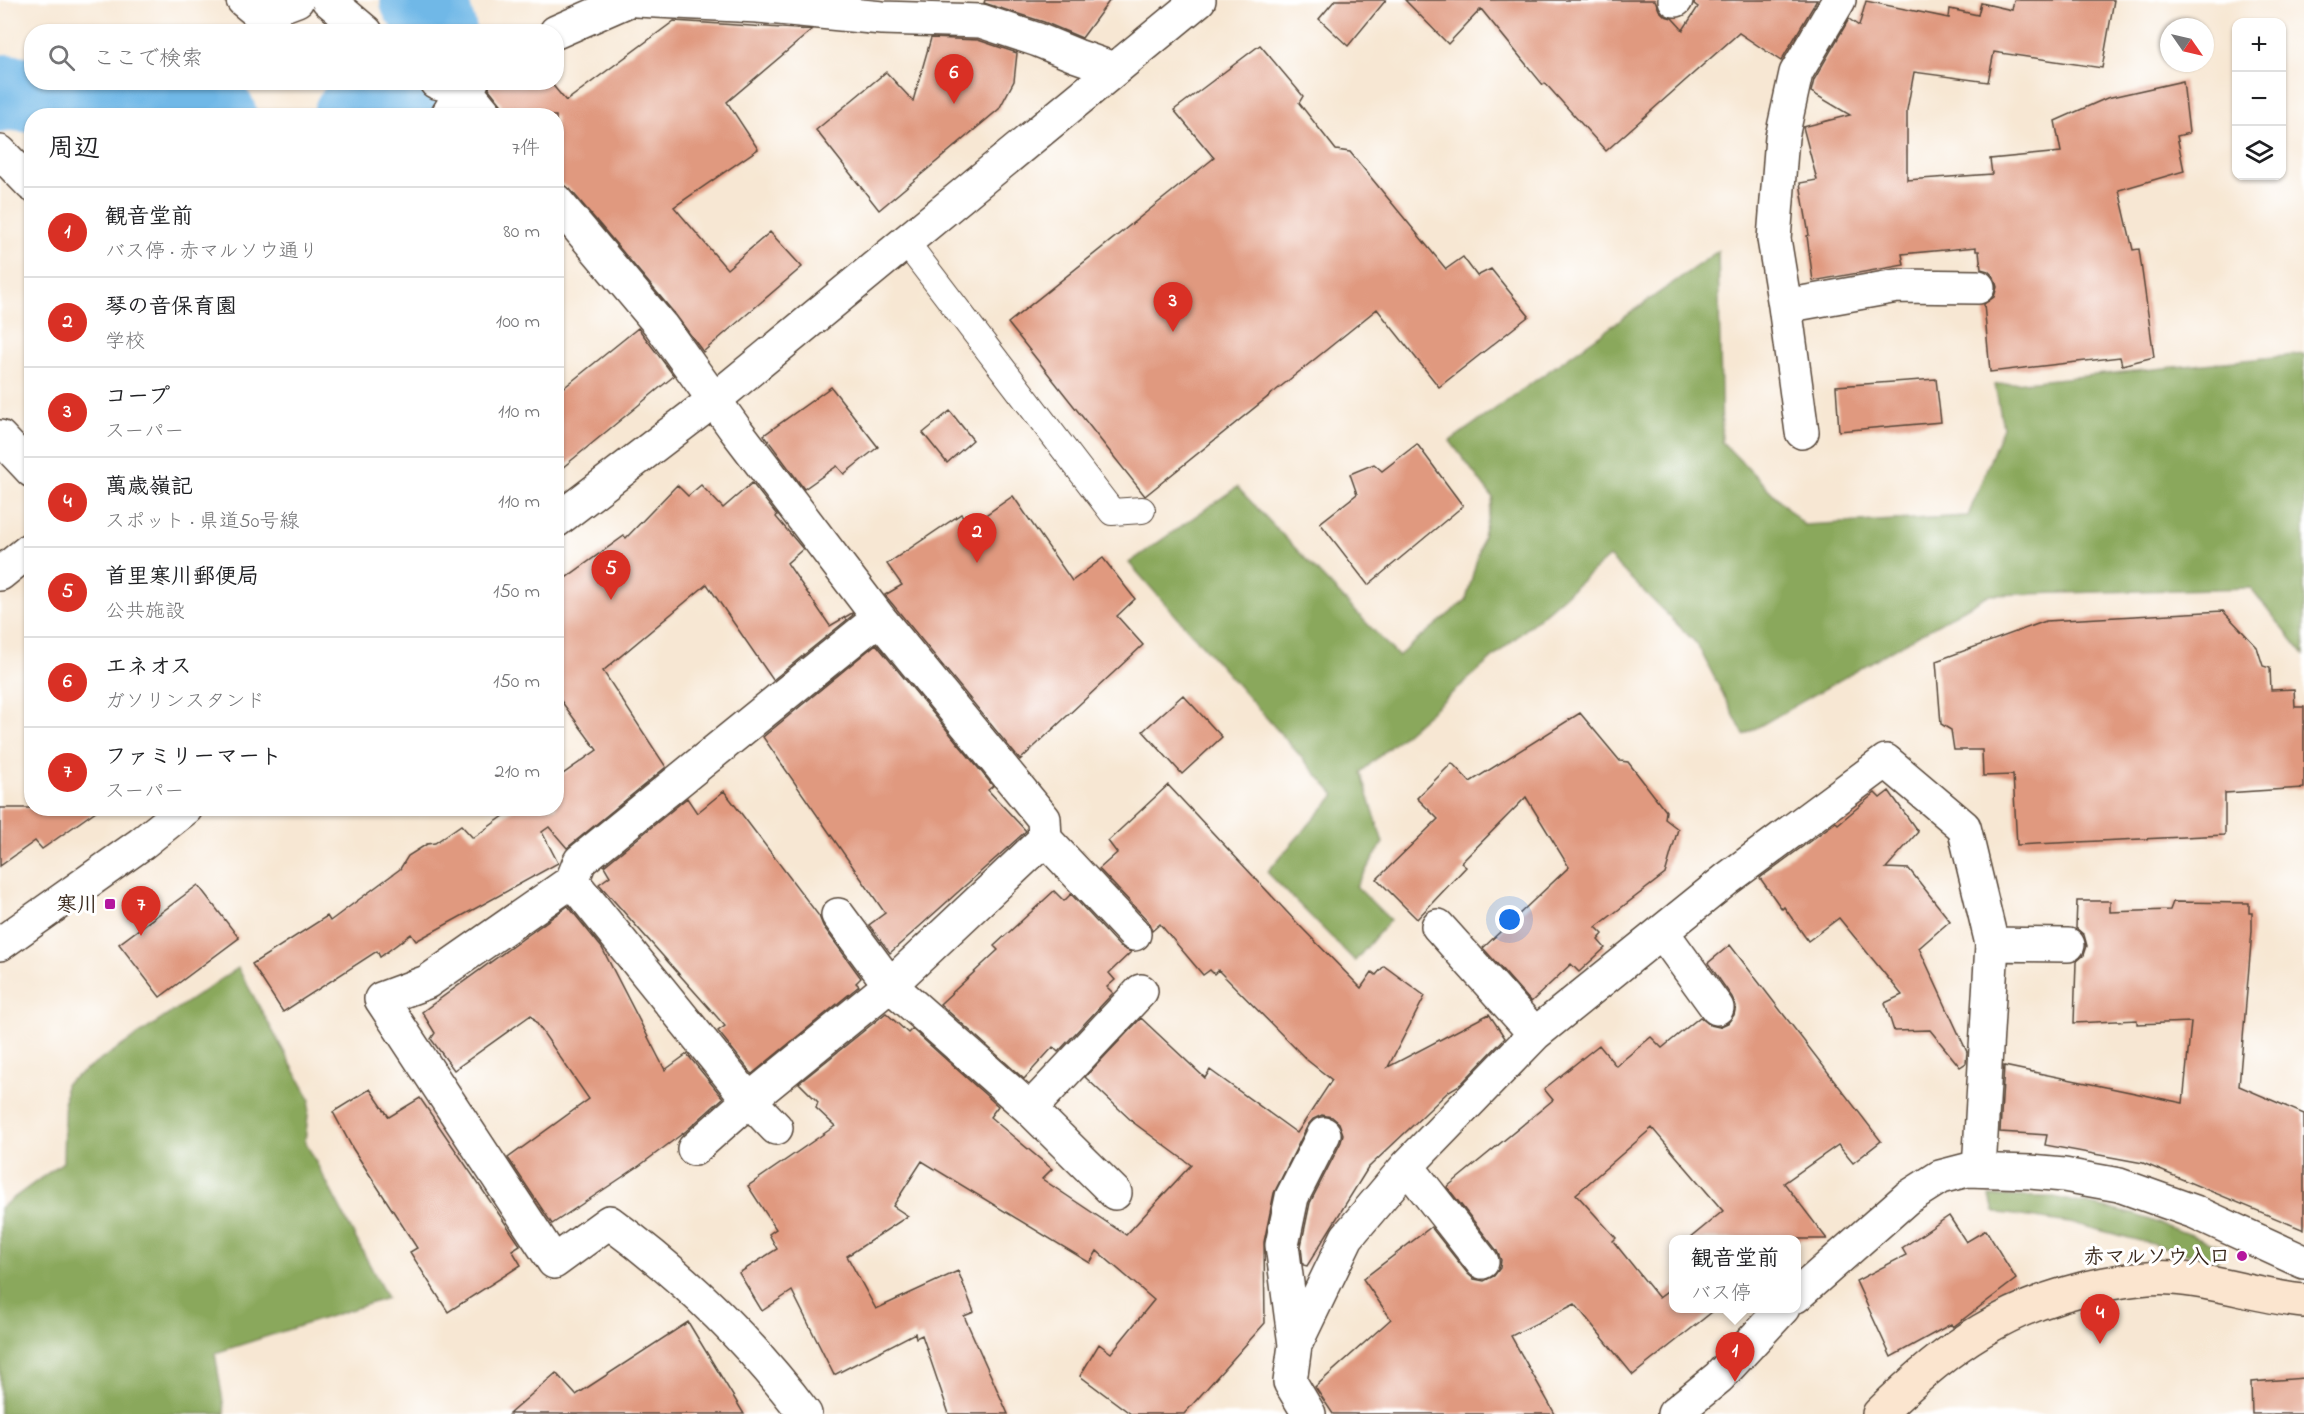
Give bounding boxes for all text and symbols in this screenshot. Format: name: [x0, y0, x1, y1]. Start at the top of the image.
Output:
north arrow: [2160, 18, 2214, 72]
map controls: [2232, 18, 2286, 180]
button: +: [2232, 18, 2286, 72]
search box: [24, 24, 564, 90]
icon: search: [45, 41, 78, 74]
text: ここで検索: [93, 44, 203, 76]
pin: 6: [934, 54, 974, 104]
button: −: [2232, 72, 2286, 126]
button: layers: [2232, 126, 2286, 180]
text: 周辺: [48, 131, 100, 169]
text: 7件: [512, 135, 540, 164]
text: 観音堂前: [105, 202, 193, 234]
text: 1: [64, 218, 71, 247]
text: 80 m: [503, 218, 540, 247]
text: バス停 · 赤マルソウ通り: [105, 238, 319, 267]
pin: 3: [1154, 282, 1192, 332]
text: 琴の音保育園: [105, 292, 237, 324]
text: 2: [63, 308, 72, 337]
text: 100 m: [496, 308, 540, 337]
text: 学校: [105, 328, 145, 357]
text: コープ: [105, 382, 170, 414]
text: 3: [63, 398, 72, 427]
text: 110 m: [498, 398, 540, 427]
text: スーパー: [105, 418, 184, 447]
text: 萬歳嶺記: [105, 472, 193, 504]
text: 4: [63, 488, 72, 517]
text: 110 m: [498, 488, 540, 517]
text: スポット · 県道50号線: [105, 508, 299, 537]
pin: 2: [958, 514, 996, 563]
pin: 5: [592, 550, 630, 600]
text: 首里寒川郵便局: [105, 562, 259, 594]
text: 5: [62, 578, 73, 607]
text: 150 m: [493, 578, 540, 607]
text: 公共施設: [105, 598, 185, 627]
text: エネオス: [105, 652, 192, 684]
text: 6: [63, 668, 72, 697]
text: 150 m: [493, 668, 540, 697]
text: ガソリンスタンド: [105, 688, 265, 717]
text: ファミリーマート: [105, 742, 282, 774]
text: 7: [63, 758, 72, 787]
text: 210 m: [495, 758, 540, 787]
text: スーパー: [105, 778, 184, 807]
pin: 7: [122, 886, 160, 936]
place label: 寒川: [56, 891, 98, 921]
marker: 寒川: [103, 897, 117, 911]
your location: [1495, 905, 1524, 934]
popup: [1669, 1235, 1801, 1313]
place label: 赤マルソウ入口: [2083, 1243, 2230, 1273]
text: 観音堂前: [1691, 1244, 1779, 1276]
marker: 赤マルソウ入口: [2235, 1249, 2249, 1263]
text: バス停: [1691, 1280, 1751, 1309]
pin: 4: [2080, 1294, 2120, 1344]
pin: 1: [1716, 1332, 1754, 1382]

